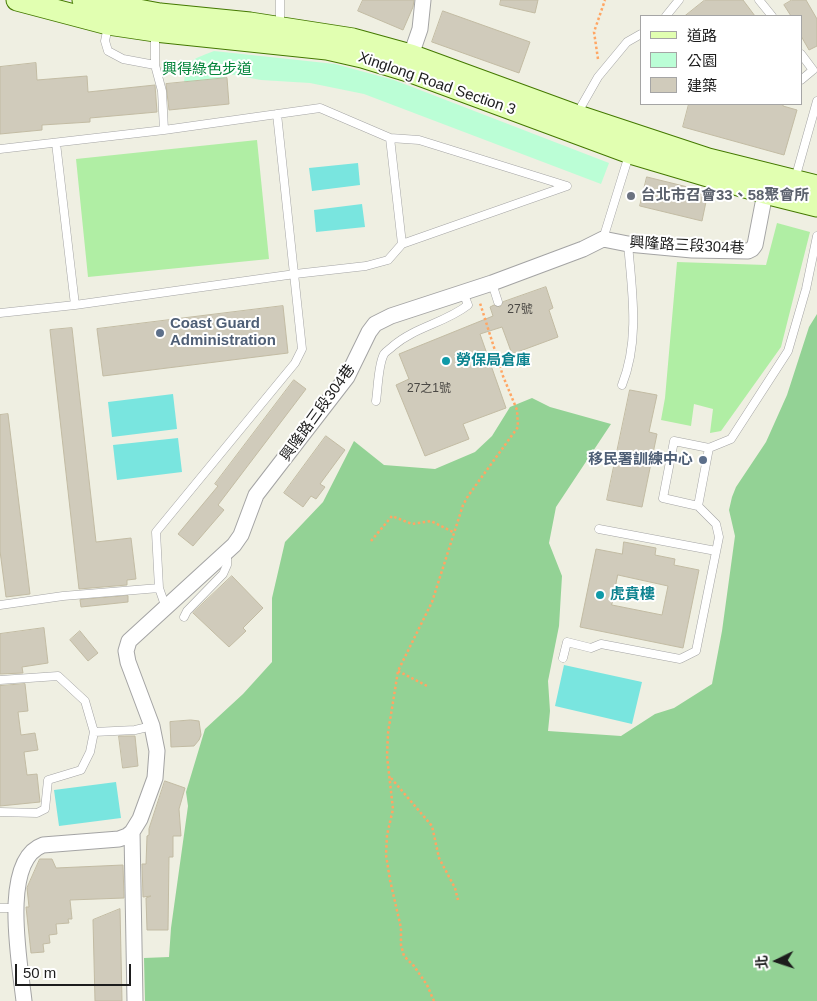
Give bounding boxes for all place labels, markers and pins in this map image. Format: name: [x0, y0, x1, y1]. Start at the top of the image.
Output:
place label: 台北市召會33、58聚會所: [641, 187, 809, 205]
marker: 台北市召會33、58聚會所: [625, 190, 637, 202]
place label: Coast Guard Administration: [170, 315, 276, 350]
marker: Coast Guard Administration: [154, 327, 166, 339]
place label: 勞保局倉庫: [456, 352, 531, 370]
marker: 勞保局倉庫: [440, 355, 452, 367]
place label: 移民署訓練中心: [588, 451, 693, 469]
marker: 移民署訓練中心: [697, 454, 709, 466]
place label: 虎賁樓: [610, 586, 655, 604]
marker: 虎賁樓: [594, 589, 606, 601]

